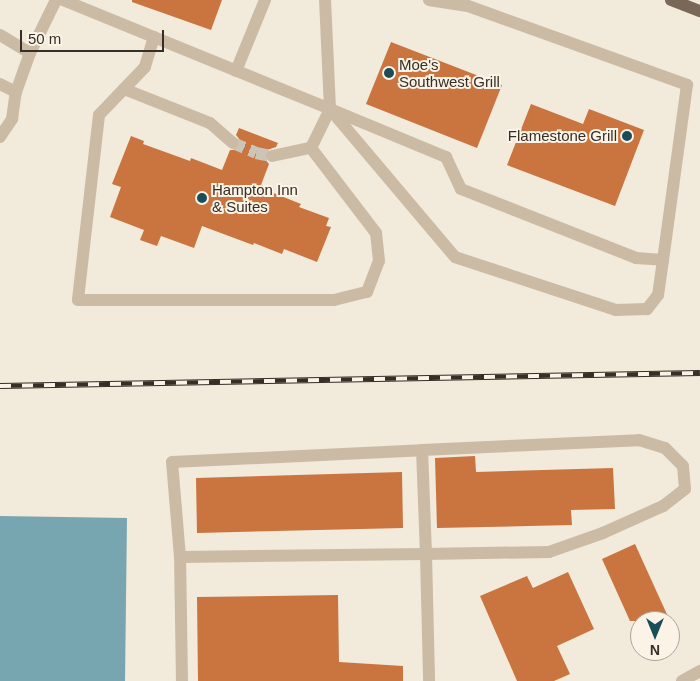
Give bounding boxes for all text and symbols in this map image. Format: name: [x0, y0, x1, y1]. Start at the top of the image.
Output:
scale bar: [22, 20, 166, 52]
text: 50 m: [28, 30, 61, 47]
place label: Moe's Southwest Grill: [399, 55, 500, 90]
marker: Moe's Southwest Grill: [383, 67, 395, 79]
place label: Flamestone Grill: [508, 127, 617, 145]
marker: Flamestone Grill: [621, 130, 633, 142]
place label: Hampton Inn & Suites: [212, 180, 298, 215]
marker: Hampton Inn & Suites: [196, 192, 208, 204]
north arrow: [630, 611, 680, 661]
text: N: [650, 642, 660, 658]

